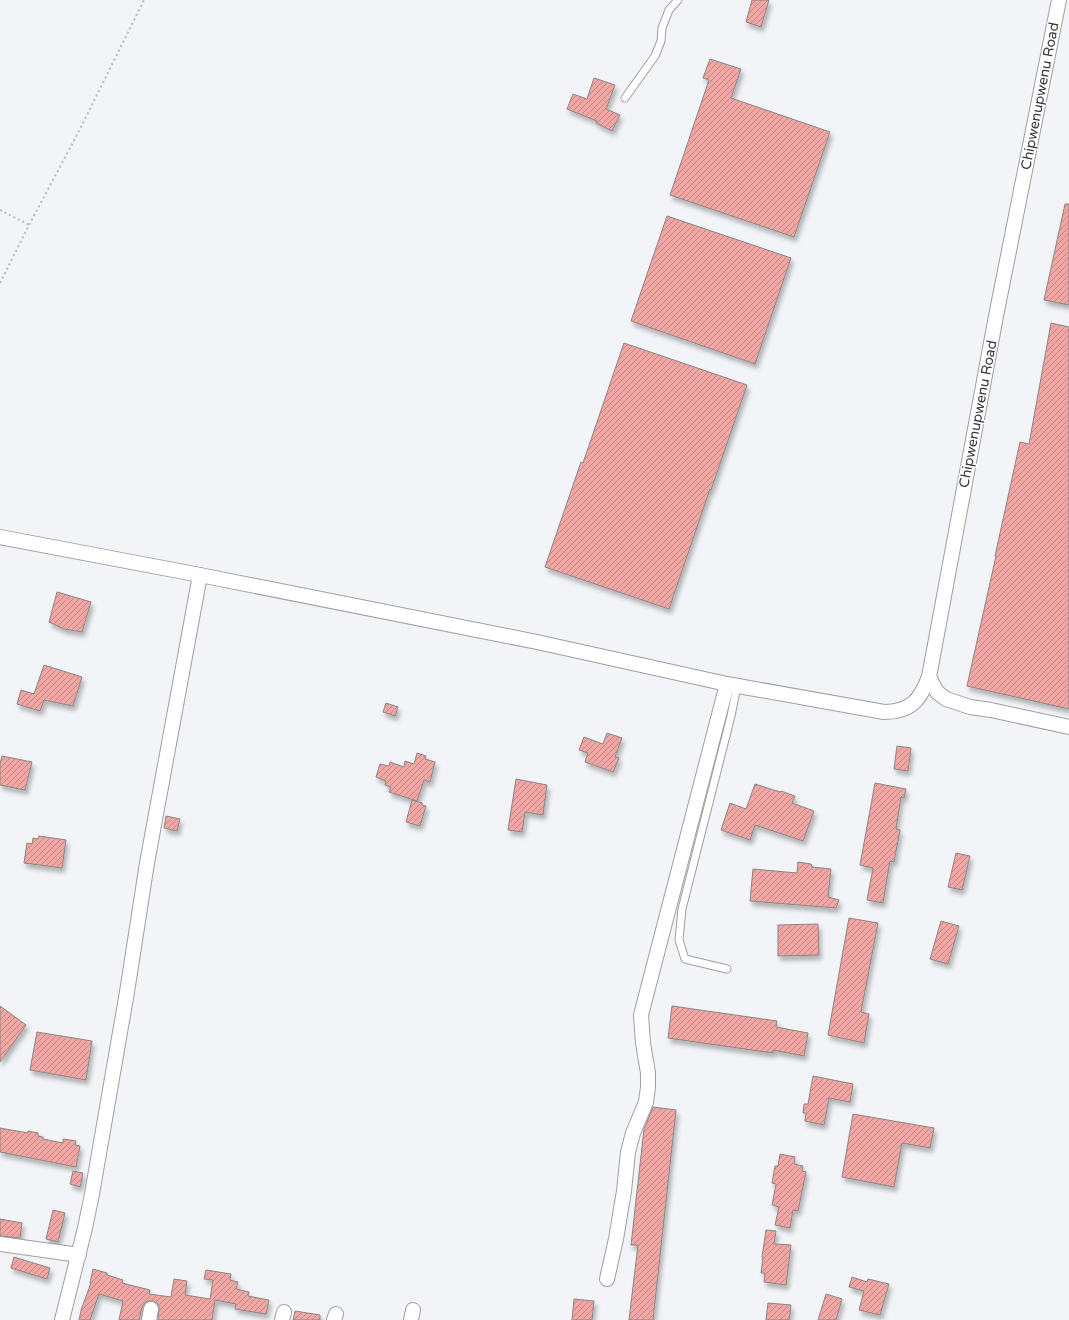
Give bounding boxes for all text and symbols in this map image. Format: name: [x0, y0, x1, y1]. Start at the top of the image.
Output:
street label: Chipwenupwenu Road: [1017, 21, 1063, 171]
street label: Chipwenupwenu Road: [955, 339, 1001, 489]

